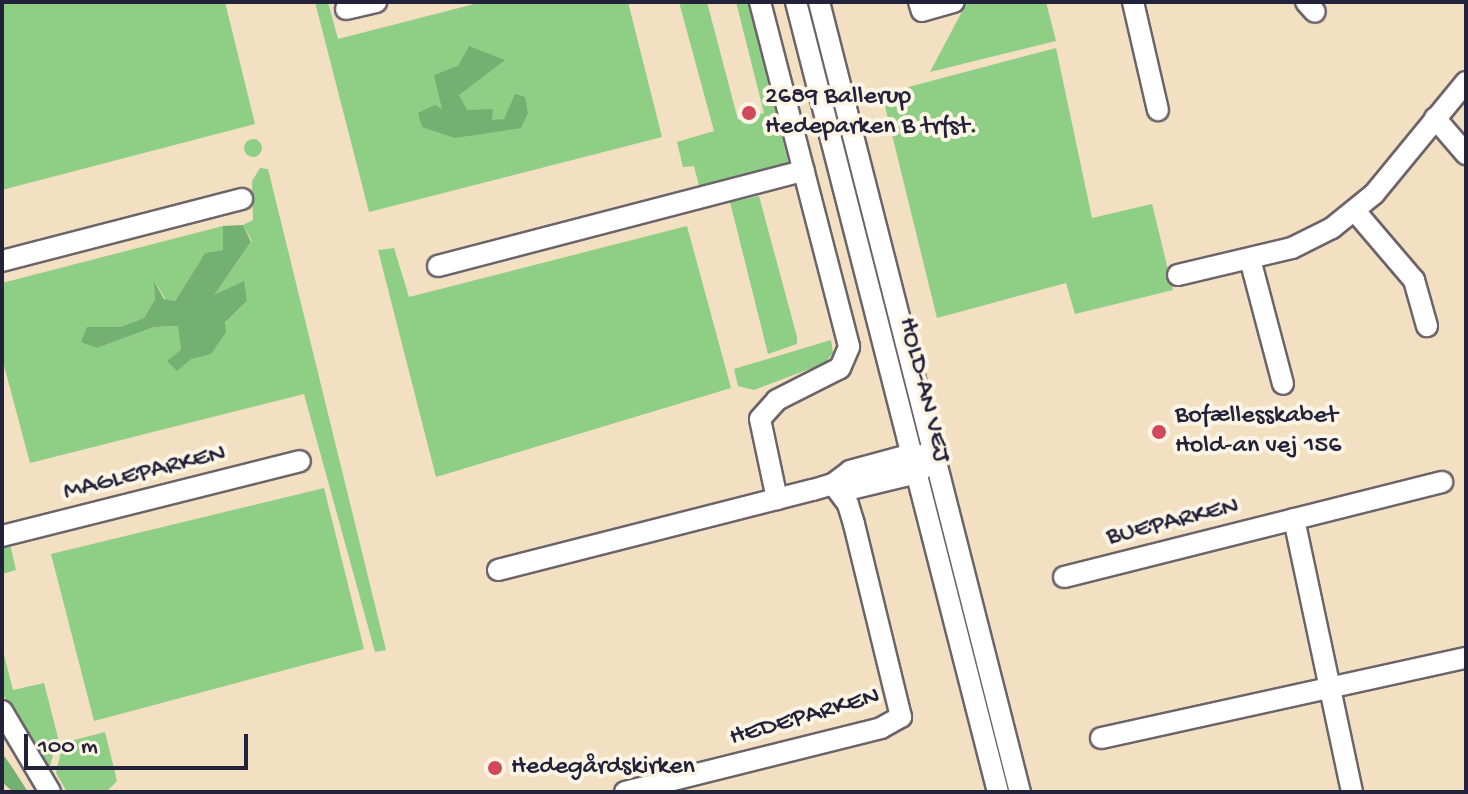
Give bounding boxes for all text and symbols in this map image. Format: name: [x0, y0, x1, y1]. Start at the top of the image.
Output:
place label: 2689 Ballerup Hedeparken B trfst.: [765, 82, 977, 144]
marker: 2689 Ballerup Hedeparken B trfst.: [740, 104, 758, 122]
street label: HOLD-AN VEJ: [890, 314, 956, 466]
place label: Bofællesskabet Hold-an vej 156: [1175, 401, 1341, 462]
marker: Bofællesskabet Hold-an vej 156: [1150, 423, 1168, 441]
street label: MAGLEPARKEN: [61, 439, 229, 509]
street label: BUEPARKEN: [1104, 491, 1242, 555]
street label: HEDEPARKEN: [726, 682, 884, 754]
scale bar: [28, 718, 252, 768]
text: 100 m: [38, 733, 98, 762]
place label: Hedegårdskirken: [511, 752, 695, 784]
marker: Hedegårdskirken: [486, 759, 504, 777]

